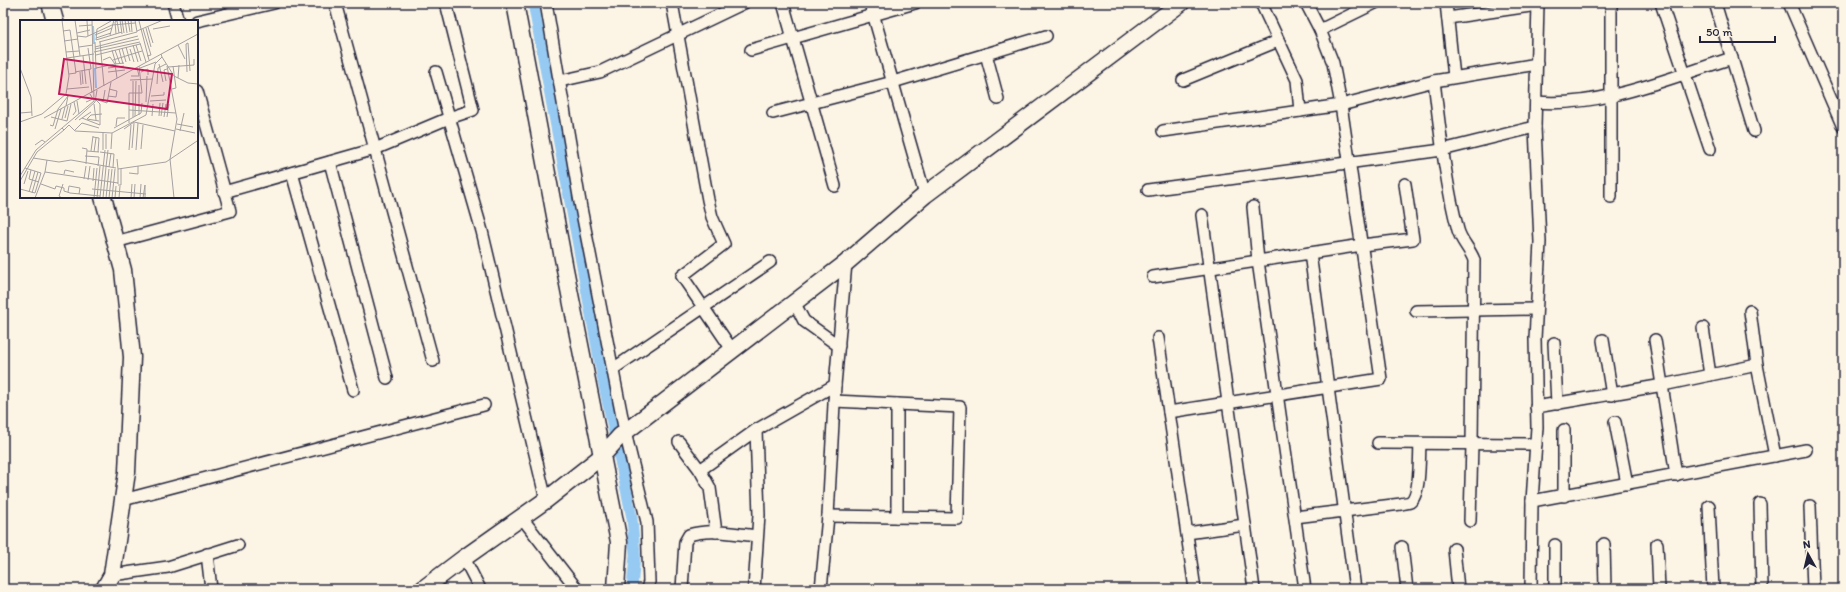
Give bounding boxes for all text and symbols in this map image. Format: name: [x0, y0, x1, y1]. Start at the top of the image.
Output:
scale bar: [1700, 18, 1775, 44]
inset map: [20, 20, 198, 198]
text: 50 m: [1706, 25, 1732, 39]
north arrow: [1788, 534, 1828, 574]
text: N: [1802, 538, 1811, 552]

